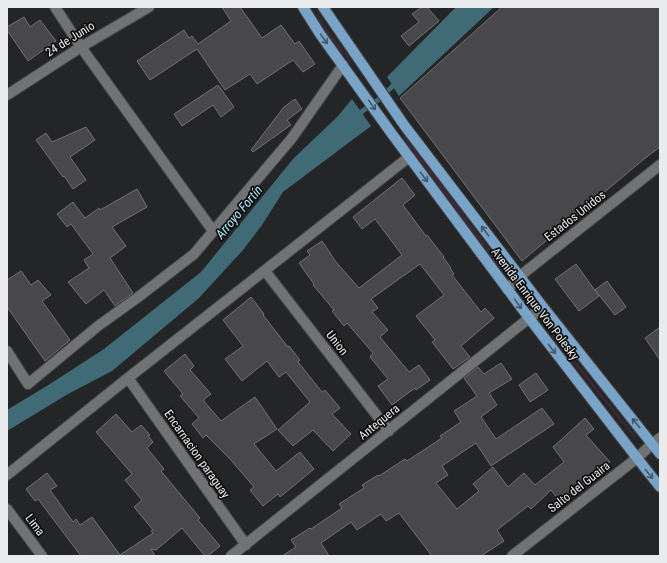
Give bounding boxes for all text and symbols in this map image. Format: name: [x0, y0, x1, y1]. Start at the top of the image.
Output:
street label: 24 de Junio: [43, 18, 97, 60]
one-way arrow: [320, 34, 329, 45]
one-way arrow: [368, 100, 376, 111]
one-way arrow: [420, 171, 428, 182]
water label: Arroyo Fortín: [212, 182, 266, 242]
street label: Estados Unidos: [542, 188, 608, 244]
one-way arrow: [481, 226, 490, 237]
street label: Avenida Enrique Von Polesky: [488, 245, 582, 363]
one-way arrow: [514, 298, 522, 309]
street label: Union: [323, 328, 351, 358]
one-way arrow: [548, 344, 557, 355]
street label: Antequera: [356, 401, 402, 443]
street label: Encarnacion paraguay: [161, 407, 233, 501]
one-way arrow: [631, 418, 640, 429]
street label: Salto del Guaira: [545, 458, 613, 515]
one-way arrow: [645, 469, 654, 479]
street label: Lima: [22, 512, 48, 539]

